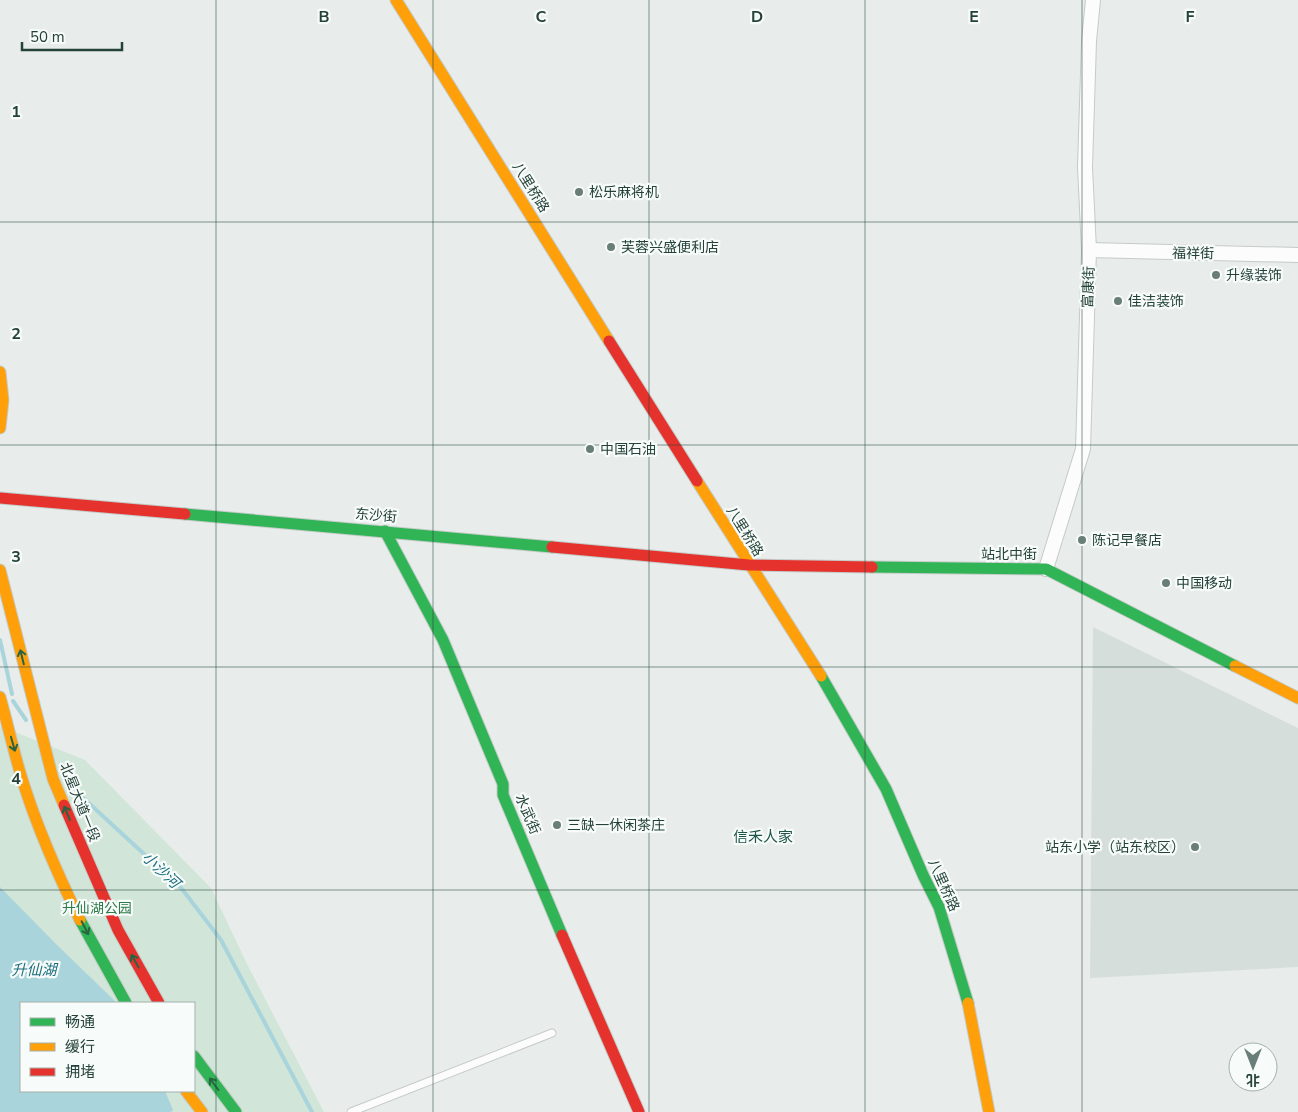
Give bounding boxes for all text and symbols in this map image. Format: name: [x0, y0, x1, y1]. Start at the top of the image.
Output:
text: B: [318, 6, 330, 28]
text: C: [536, 6, 547, 28]
text: D: [751, 6, 763, 28]
text: E: [969, 6, 979, 28]
text: F: [1186, 6, 1195, 28]
scale bar: [22, 20, 122, 52]
text: 50 m: [30, 27, 65, 47]
text: 1: [11, 101, 21, 123]
street label: 八里桥路: [508, 158, 553, 216]
place label: 松乐麻将机: [589, 183, 659, 202]
marker: 松乐麻将机: [573, 186, 585, 198]
place label: 芙蓉兴盛便利店: [621, 238, 719, 257]
marker: 芙蓉兴盛便利店: [605, 241, 617, 253]
street label: 福祥街: [1172, 244, 1214, 263]
street label: 富康街: [1078, 266, 1099, 308]
place label: 升缘装饰: [1226, 266, 1282, 285]
marker: 升缘装饰: [1210, 269, 1222, 281]
place label: 佳洁装饰: [1128, 292, 1184, 311]
marker: 佳洁装饰: [1112, 295, 1124, 307]
text: 2: [11, 323, 21, 345]
place label: 中国石油: [600, 440, 656, 459]
marker: 中国石油: [584, 443, 596, 455]
street label: 八里桥路: [722, 502, 767, 560]
street label: 东沙街: [354, 504, 398, 527]
place label: 陈记早餐店: [1092, 531, 1162, 550]
marker: 陈记早餐店: [1076, 534, 1088, 546]
street label: 站北中街: [981, 545, 1037, 564]
text: 3: [11, 546, 21, 568]
place label: 中国移动: [1176, 574, 1232, 593]
marker: 中国移动: [1160, 577, 1172, 589]
one-way arrow: [17, 650, 26, 666]
one-way arrow: [9, 736, 18, 752]
street label: 北星大道一段: [55, 760, 104, 845]
text: 4: [11, 768, 21, 790]
street label: 水武街: [511, 791, 544, 837]
one-way arrow: [62, 806, 72, 821]
place label: 三缺一休闲茶庄: [567, 816, 665, 835]
marker: 三缺一休闲茶庄: [551, 819, 563, 831]
district label: 信禾人家: [733, 827, 793, 847]
place label: 站东小学（站东校区）: [1045, 838, 1185, 857]
marker: 站东小学（站东校区）: [1189, 841, 1201, 853]
water label: 小沙河: [138, 847, 186, 895]
street label: 八里桥路: [923, 856, 964, 915]
park label: 升仙湖公园: [62, 899, 132, 918]
one-way arrow: [80, 920, 90, 935]
one-way arrow: [130, 953, 140, 968]
water label: 升仙湖: [11, 960, 58, 980]
legend: [20, 1002, 195, 1092]
text: 畅通: [65, 1012, 95, 1032]
text: 缓行: [65, 1037, 95, 1057]
north arrow: [1228, 1042, 1278, 1092]
text: 拥堵: [65, 1062, 95, 1082]
text: 北: [1246, 1070, 1260, 1089]
one-way arrow: [209, 1078, 220, 1091]

